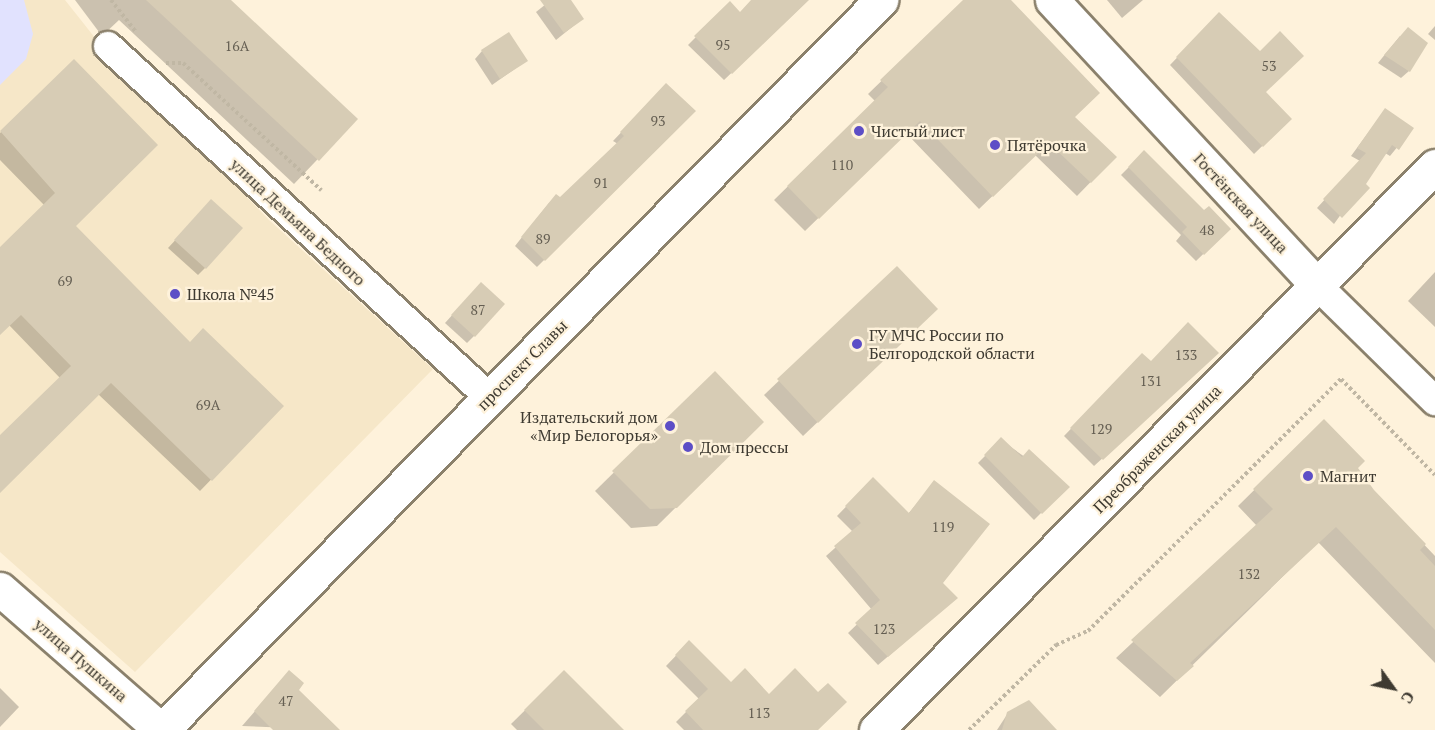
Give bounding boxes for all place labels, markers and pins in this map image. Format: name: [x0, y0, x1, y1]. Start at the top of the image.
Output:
place label: Чистый лист: [871, 121, 965, 141]
marker: Чистый лист: [852, 124, 866, 138]
place label: Пятёрочка: [1007, 135, 1086, 155]
marker: Пятёрочка: [988, 138, 1002, 152]
place label: Школа №45: [187, 284, 275, 304]
marker: Школа №45: [168, 287, 182, 301]
place label: ГУ МЧС России по Белгородской области: [869, 325, 1035, 363]
marker: ГУ МЧС России по Белгородской области: [850, 337, 864, 351]
place label: Издательский дом «Мир Белогорья»: [520, 407, 658, 445]
marker: Издательский дом «Мир Белогорья»: [663, 419, 677, 433]
place label: Дом прессы: [700, 437, 789, 457]
marker: Дом прессы: [681, 440, 695, 454]
place label: Магнит: [1320, 466, 1376, 486]
marker: Магнит: [1301, 469, 1315, 483]

